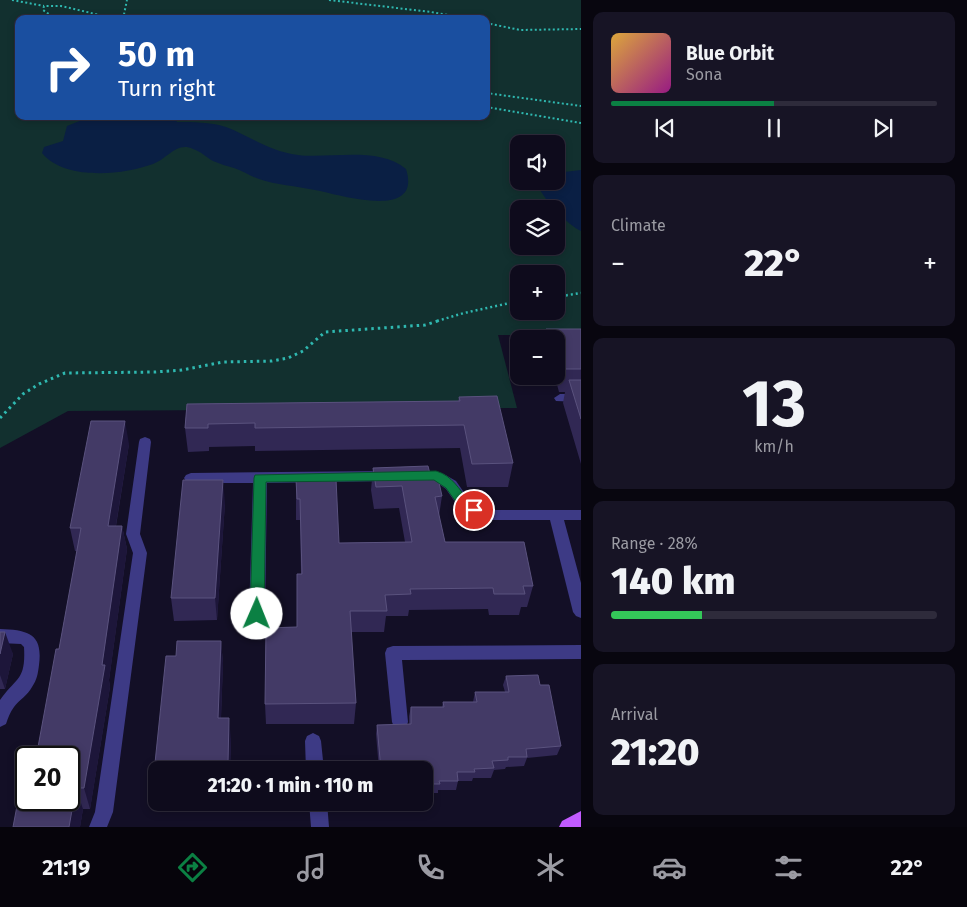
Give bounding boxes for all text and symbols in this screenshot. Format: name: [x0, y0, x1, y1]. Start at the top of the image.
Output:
text: 50 m: [118, 33, 195, 75]
icon: right: [35, 35, 100, 100]
text: Blue Orbit: [686, 42, 774, 65]
text: Sona: [686, 65, 722, 84]
text: Turn right: [118, 75, 215, 102]
icon: previous: [651, 114, 679, 142]
icon: pause: [760, 114, 788, 142]
icon: next: [869, 114, 897, 142]
map controls: [510, 135, 565, 385]
button: sound: [510, 135, 565, 190]
button: layers: [510, 200, 565, 255]
text: Climate: [611, 216, 666, 235]
text: 22°: [744, 240, 804, 286]
text: −: [611, 247, 625, 280]
text: +: [923, 247, 937, 280]
button: +: [510, 265, 565, 320]
button: −: [510, 330, 565, 385]
text: 13: [742, 365, 806, 443]
text: km/h: [754, 437, 794, 456]
pin: [453, 489, 495, 531]
icon: arrive: [460, 496, 488, 524]
text: Range · 28%: [611, 534, 698, 553]
text: 140 km: [611, 558, 735, 604]
position arrow: [230, 587, 282, 639]
text: Arrival: [611, 705, 658, 724]
text: 21:20: [611, 729, 700, 775]
speed limit sign: 20: [15, 746, 80, 811]
text: 21:20 · 1 min · 110 m: [208, 774, 373, 797]
icon: directions: [175, 850, 210, 885]
icon: music: [294, 850, 329, 885]
icon: phone: [413, 850, 448, 885]
icon: climate: [533, 850, 568, 885]
icon: car: [652, 850, 687, 885]
icon: filters: [771, 850, 806, 885]
text: 21:19: [42, 854, 90, 881]
text: 22°: [891, 854, 925, 881]

